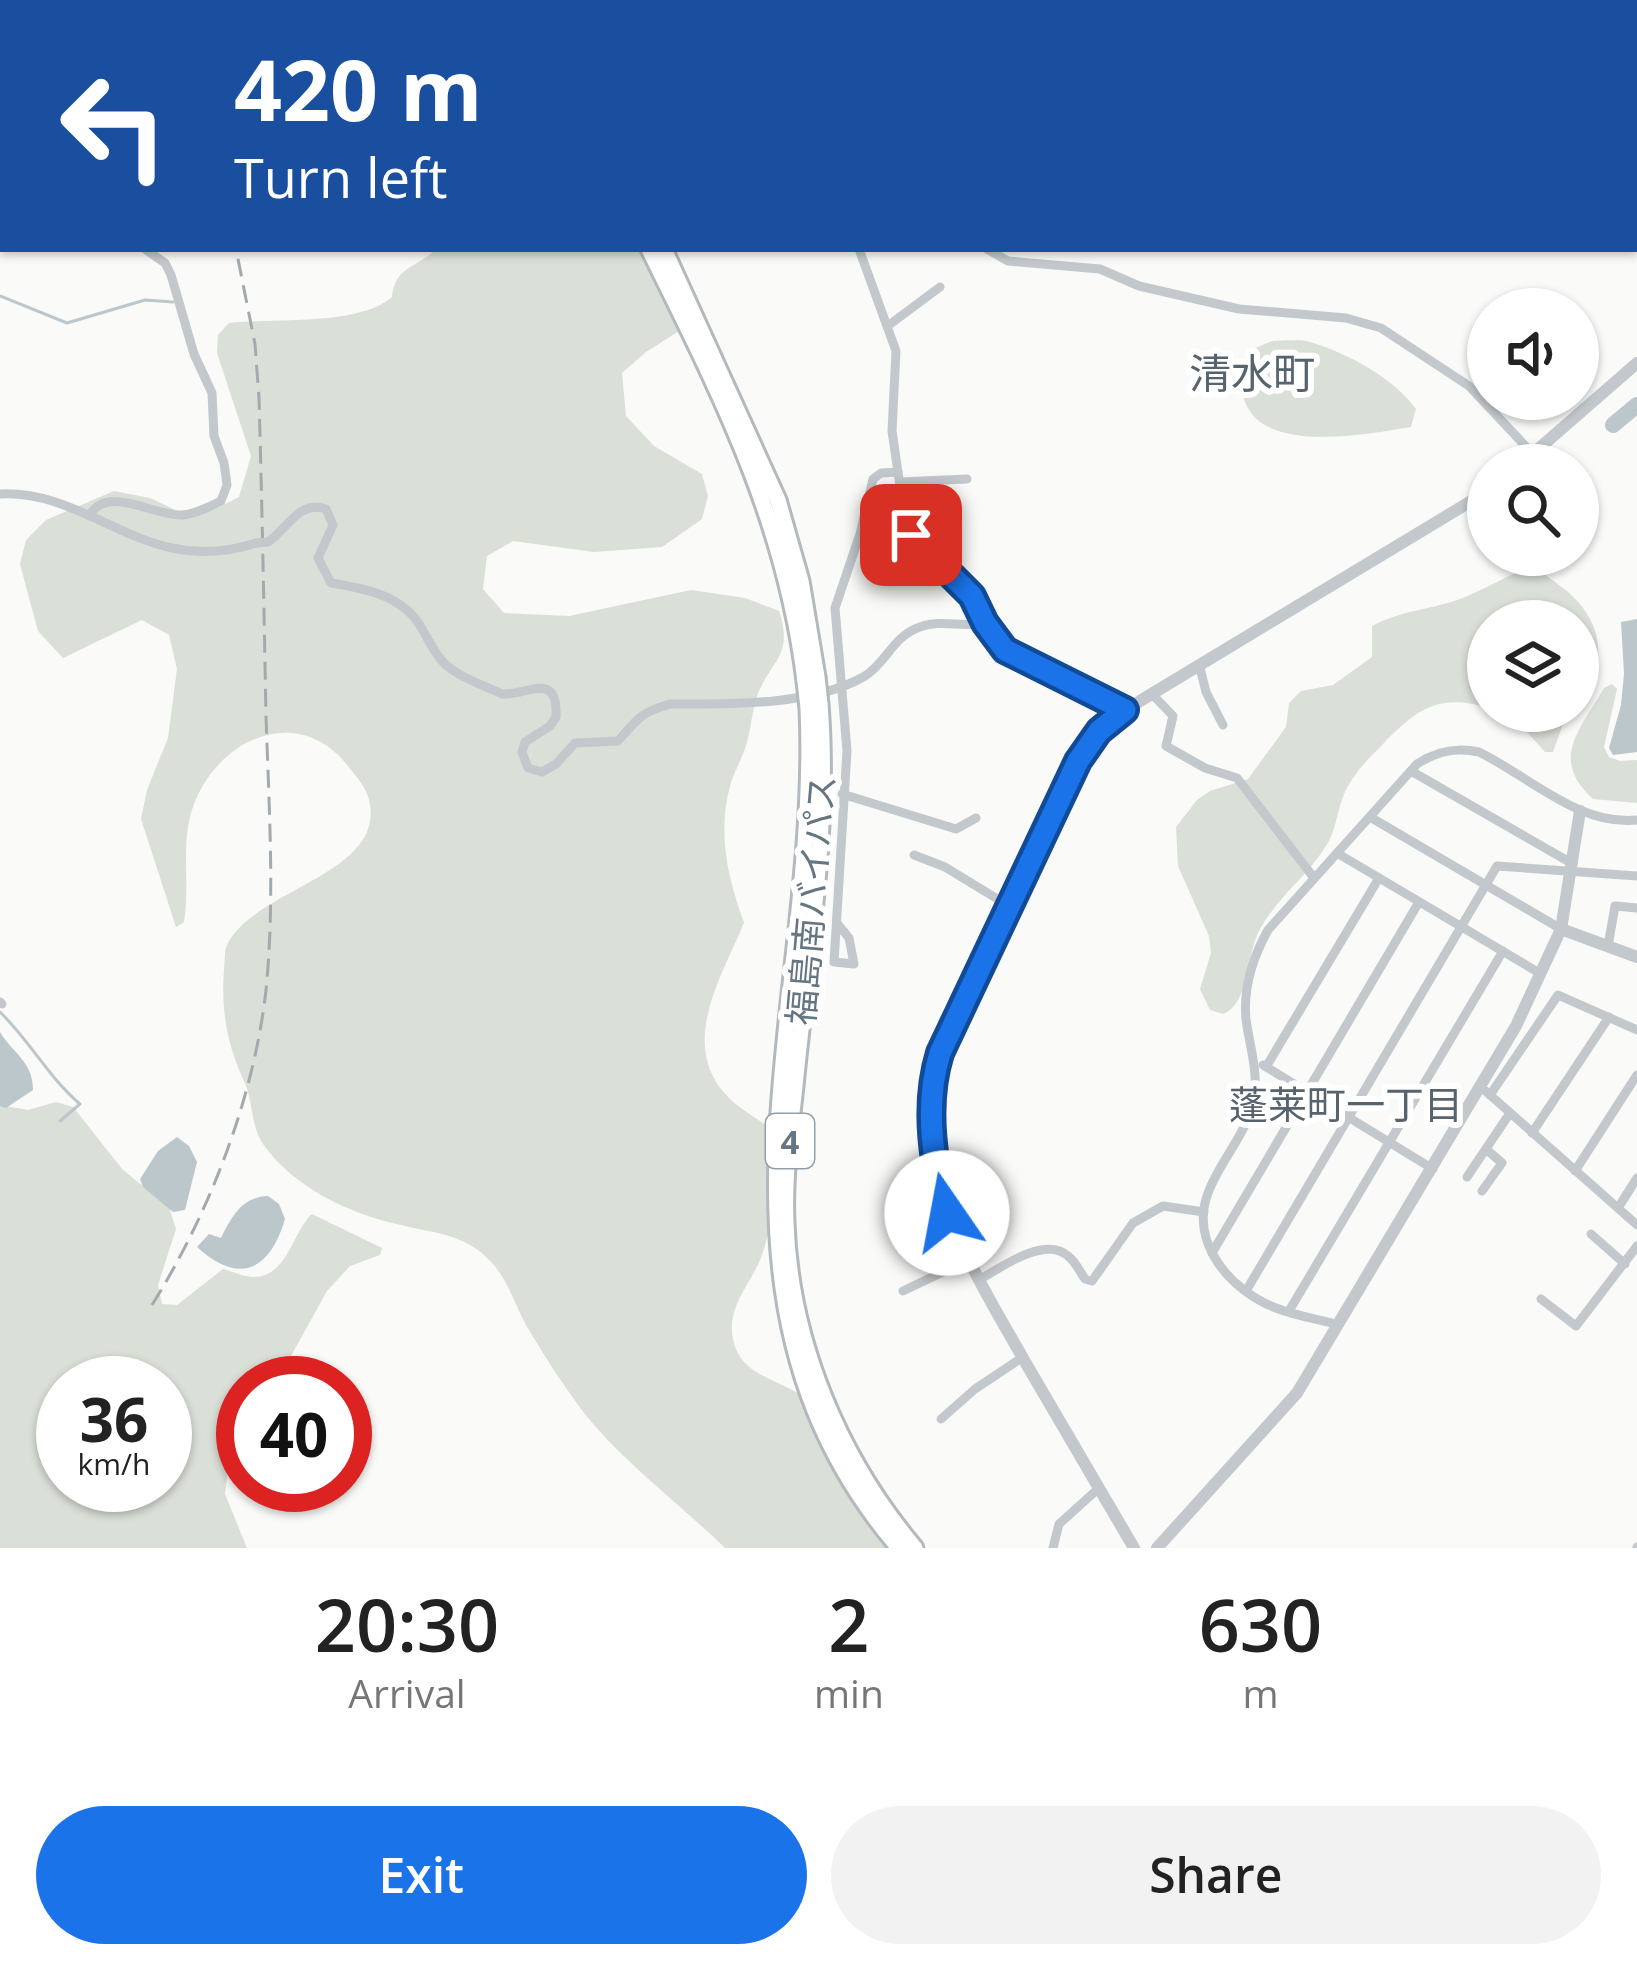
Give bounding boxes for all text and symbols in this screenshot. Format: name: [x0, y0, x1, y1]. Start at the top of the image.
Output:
text: 420 m: [234, 31, 482, 146]
icon: left: [36, 48, 192, 204]
text: Turn left: [234, 140, 447, 214]
map controls: [1467, 288, 1599, 732]
button: sound: [1467, 288, 1599, 420]
district label: 清水町: [1189, 344, 1315, 401]
button: search: [1467, 444, 1599, 576]
pin: [860, 484, 962, 586]
icon: arrive: [878, 502, 944, 568]
button: layers: [1467, 600, 1599, 732]
street label: 福島南バイパス: [776, 773, 846, 1027]
district label: 蓬莱町一丁目: [1229, 1077, 1463, 1130]
road number: 4: [766, 1114, 814, 1168]
position arrow: [884, 1150, 1010, 1276]
speed limit sign: 40: [216, 1356, 372, 1512]
text: 36: [80, 1378, 148, 1460]
text: km/h: [78, 1443, 150, 1484]
text: 20:30: [315, 1575, 499, 1673]
text: 2: [828, 1575, 870, 1673]
text: 630: [1199, 1575, 1322, 1673]
text: Arrival: [348, 1666, 466, 1719]
text: min: [814, 1666, 884, 1719]
text: m: [1242, 1666, 1278, 1719]
button: Exit: [36, 1806, 807, 1944]
button: Share: [831, 1806, 1601, 1944]

